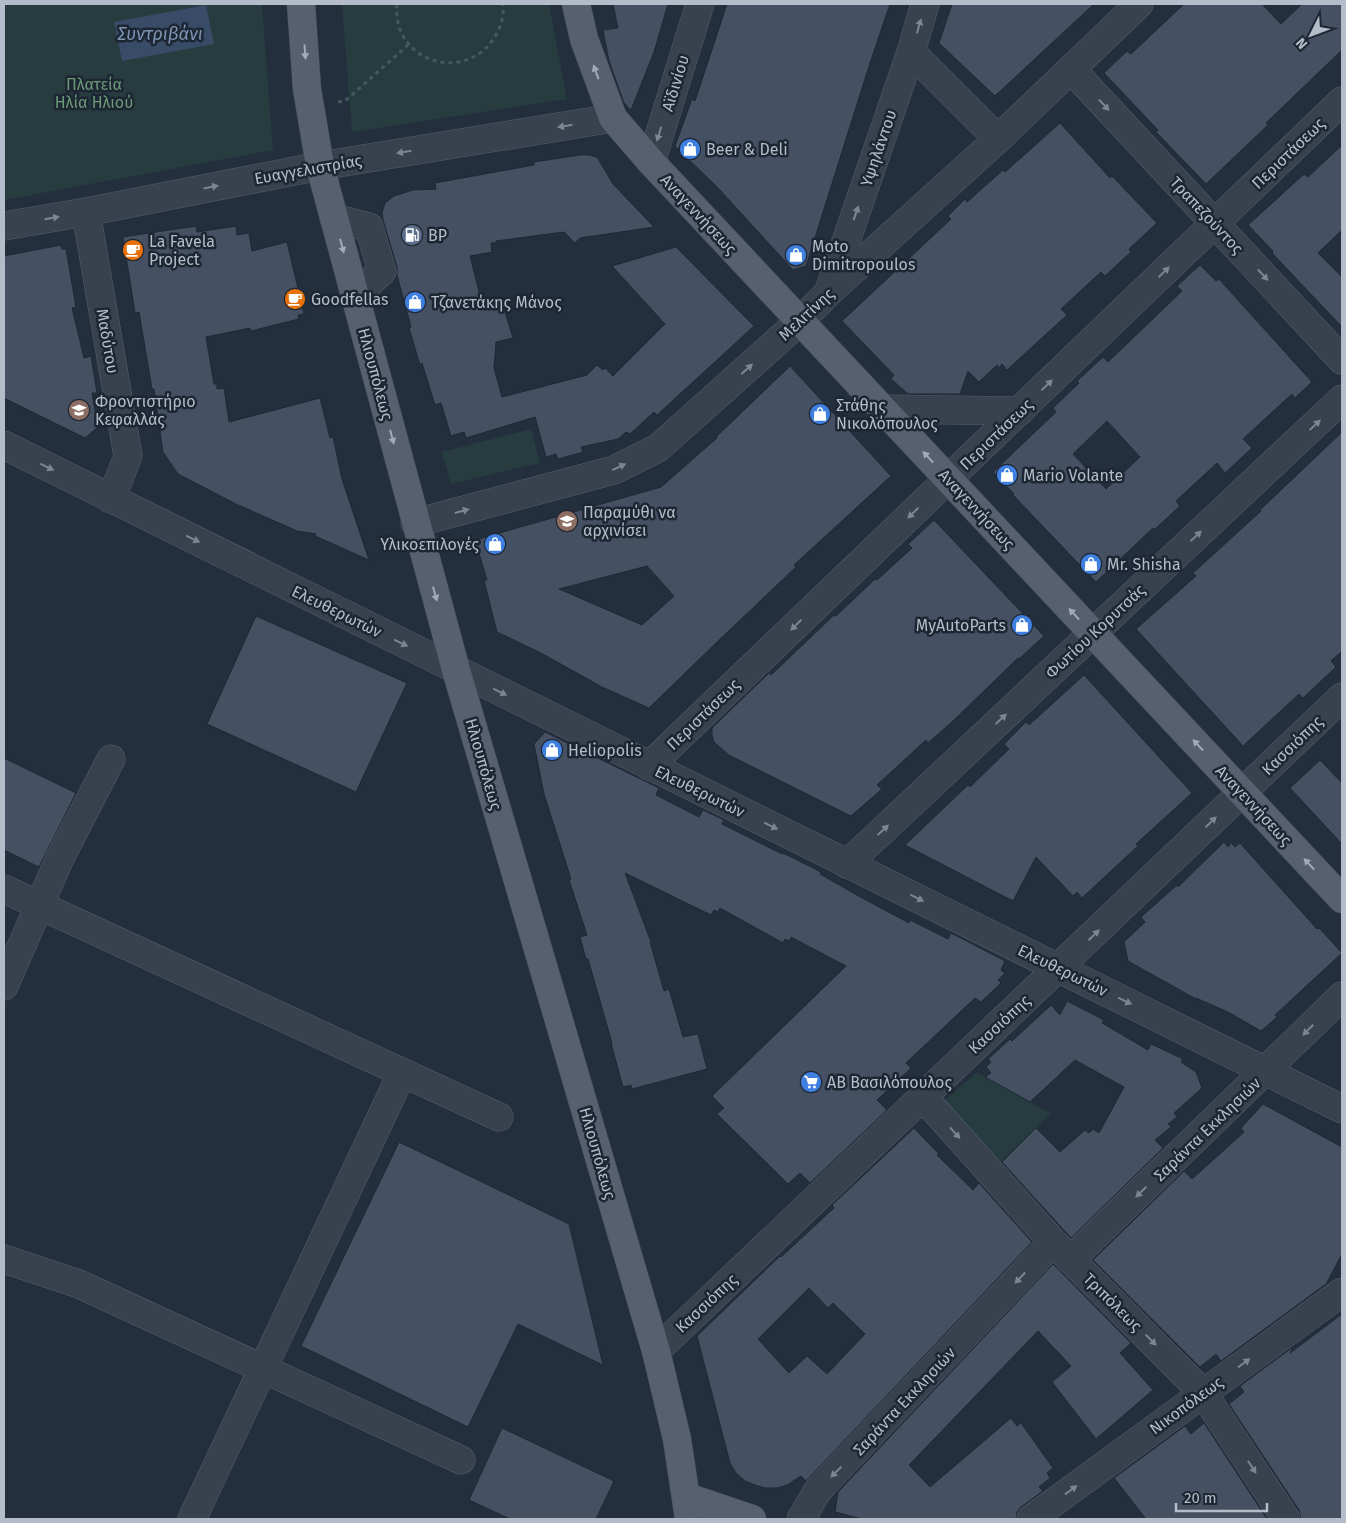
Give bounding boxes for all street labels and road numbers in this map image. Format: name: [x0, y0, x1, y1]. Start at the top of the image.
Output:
street label: Αϊδινίου: [658, 53, 693, 114]
street label: Υψηλάντου: [856, 107, 900, 189]
street label: Περιστάσεως: [1248, 113, 1329, 193]
street label: Ευαγγελιστρίας: [253, 151, 364, 188]
street label: Αναγεννήσεως: [657, 170, 741, 259]
street label: Τραπεζούντος: [1166, 173, 1248, 258]
street label: Μελιτίνης: [775, 284, 838, 345]
street label: Μαδύτου: [92, 307, 123, 375]
street label: Ηλιουπόλεως: [354, 326, 397, 423]
street label: Περιστάσεως: [956, 394, 1037, 474]
street label: Αναγεννήσεως: [935, 465, 1019, 554]
street label: Φωτίου Κορυτσάς: [1042, 580, 1149, 682]
street label: Ελευθερωτών: [289, 582, 385, 641]
street label: Περιστάσεως: [663, 674, 744, 754]
street label: Κασσιόπης: [1258, 711, 1327, 779]
street label: Ηλιουπόλεως: [461, 716, 506, 813]
street label: Αναγεννήσεως: [1212, 761, 1296, 850]
street label: Ελευθερωτών: [652, 762, 748, 821]
street label: Ελευθερωτών: [1015, 941, 1111, 1000]
street label: Κασσιόπης: [965, 991, 1034, 1058]
street label: Σαράντα Εκκλησιών: [1150, 1073, 1265, 1185]
street label: Ηλιουπόλεως: [575, 1105, 620, 1202]
street label: Τριπόλεως: [1080, 1269, 1146, 1336]
street label: Κασσιόπης: [672, 1270, 741, 1337]
street label: Σαράντα Εκκλησιών: [849, 1343, 960, 1459]
street label: Νικοπόλεως: [1146, 1372, 1227, 1438]

